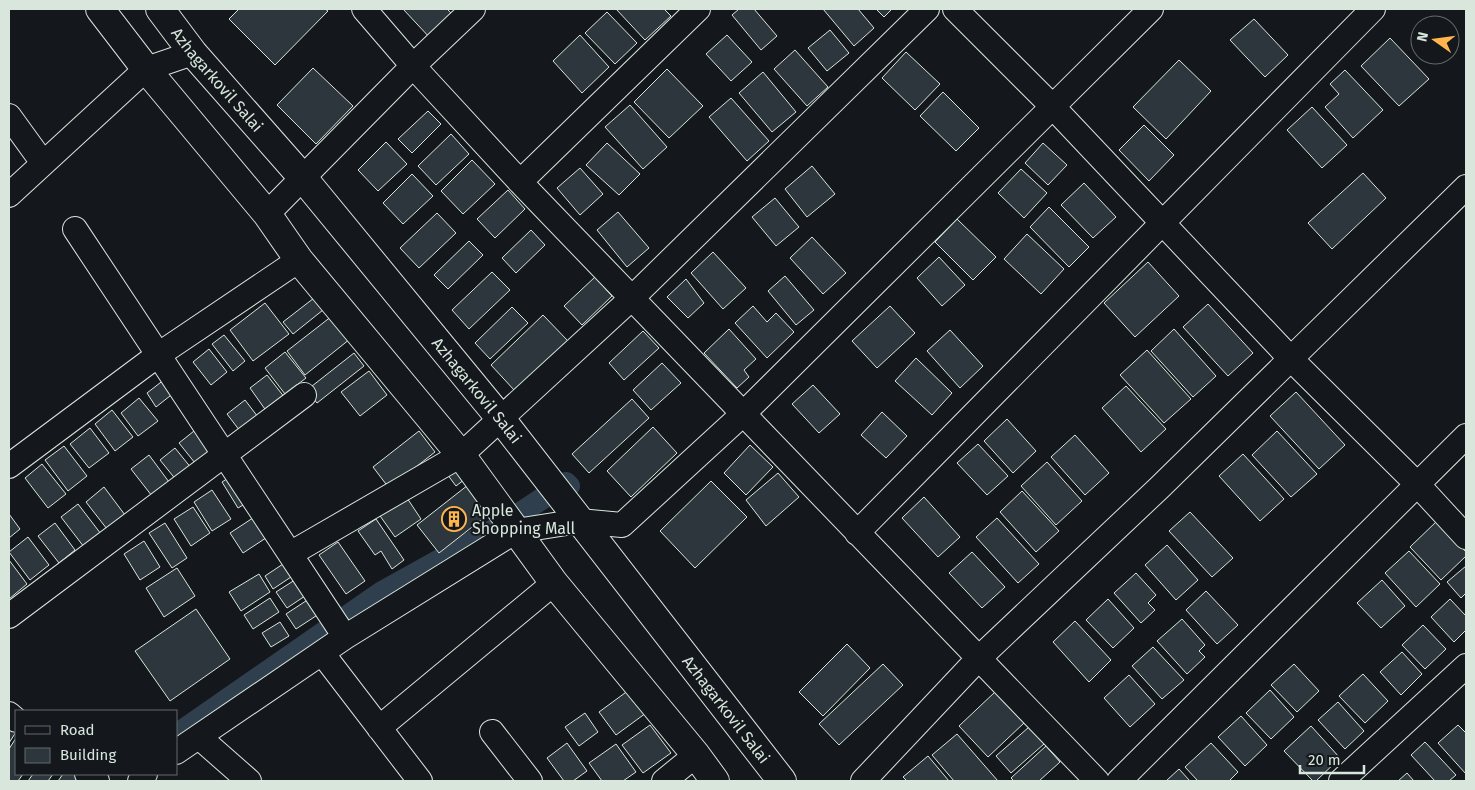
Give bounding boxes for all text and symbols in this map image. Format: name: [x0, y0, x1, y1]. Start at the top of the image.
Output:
north arrow: [1410, 15, 1460, 65]
street label: Azhagarkovil Salai: [167, 24, 267, 136]
text: N: [1413, 30, 1432, 44]
street label: Azhagarkovil Salai: [428, 334, 525, 447]
place label: Apple Shopping Mall: [472, 501, 576, 538]
building icon: Apple Shopping Mall: [441, 506, 467, 532]
street label: Azhagarkovil Salai: [678, 652, 774, 767]
legend: [15, 710, 178, 775]
text: Road: [60, 721, 95, 739]
scale bar: [1300, 742, 1364, 774]
text: Building: [60, 746, 116, 764]
text: 20 m: [1308, 751, 1341, 769]

